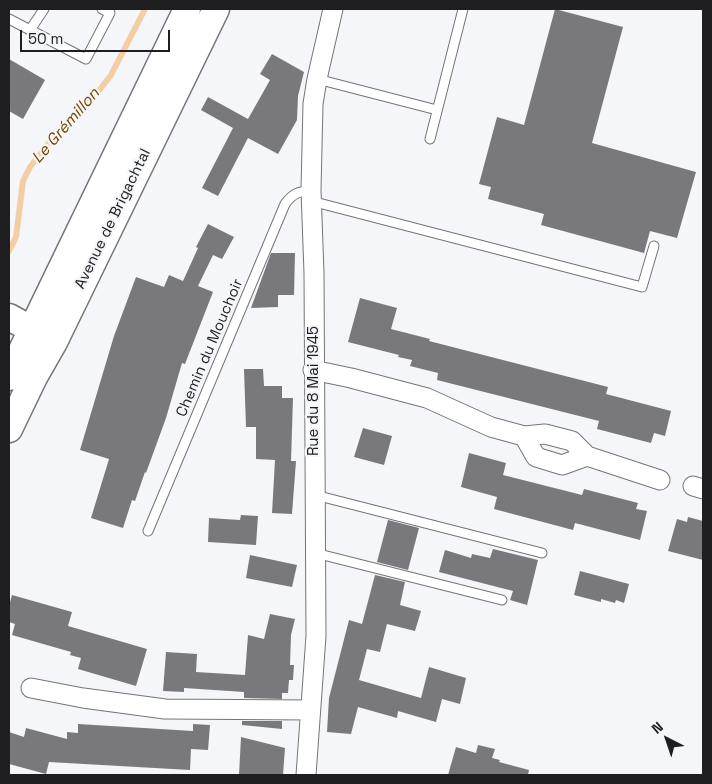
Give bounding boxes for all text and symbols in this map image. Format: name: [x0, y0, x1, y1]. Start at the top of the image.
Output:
scale bar: [22, 20, 172, 52]
text: 50 m: [28, 29, 63, 48]
water label: Le Grémillon: [28, 85, 104, 167]
street label: Avenue de Brigachtal: [71, 146, 155, 292]
street label: Chemin du Mouchoir: [173, 276, 247, 420]
street label: Rue du 8 Mai 1945: [305, 326, 323, 456]
north arrow: [642, 714, 692, 764]
text: N: [648, 718, 667, 738]

